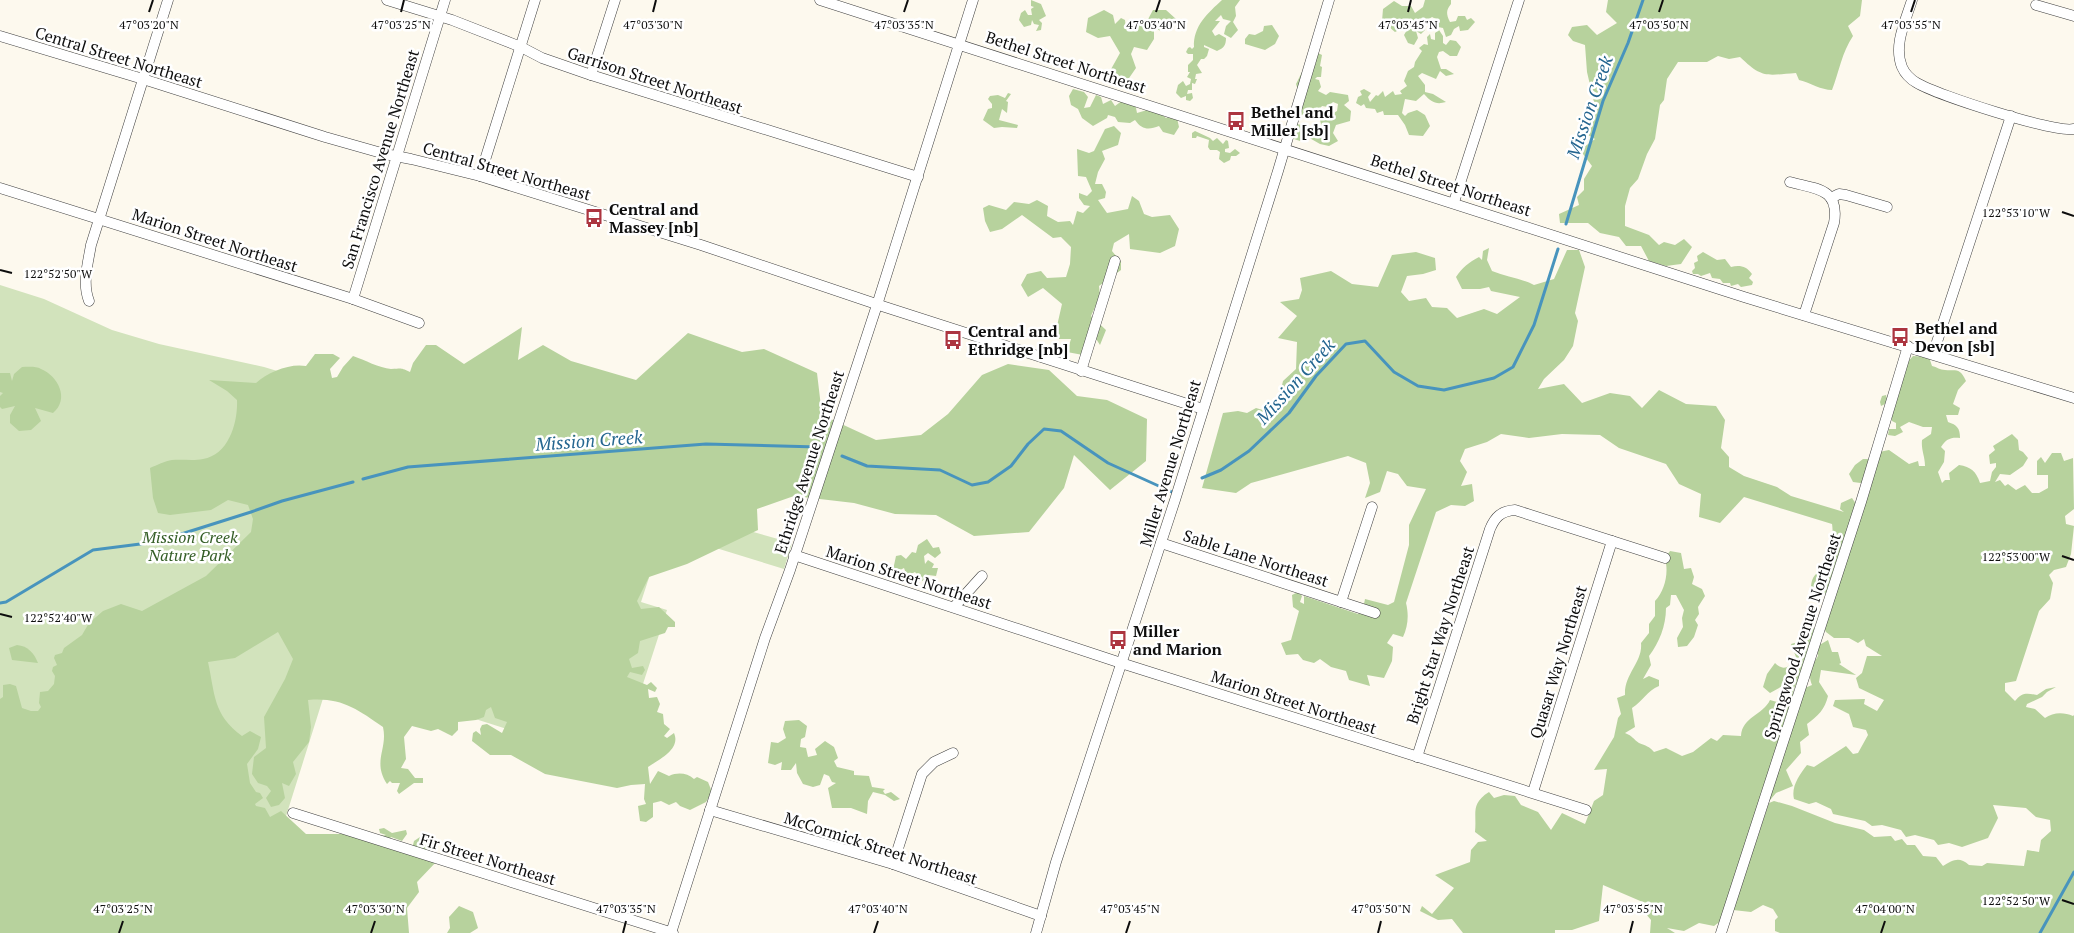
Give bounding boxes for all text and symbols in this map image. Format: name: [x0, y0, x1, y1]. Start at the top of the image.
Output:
text: 47°03'20"N: [119, 17, 179, 32]
text: 47°03'25"N: [371, 17, 431, 32]
text: 47°03'30"N: [623, 17, 683, 32]
text: 47°03'35"N: [874, 17, 934, 32]
text: 47°03'40"N: [1126, 17, 1186, 32]
text: 47°03'45"N: [1378, 17, 1438, 32]
text: 47°03'50"N: [1629, 17, 1689, 32]
text: 47°03'55"N: [1881, 17, 1941, 32]
street label: Central Street Northeast: [33, 21, 205, 93]
street label: Bethel Street Northeast: [983, 26, 1149, 98]
street label: Garrison Street Northeast: [565, 41, 745, 119]
street label: San Francisco Avenue Northeast: [336, 46, 424, 272]
water label: Mission Creek: [1560, 52, 1618, 163]
place label: Bethel and Miller [sb]: [1251, 101, 1334, 141]
bus stop icon: Bethel and Miller [sb]: [1225, 110, 1247, 132]
street label: Central Street Northeast: [420, 136, 594, 206]
street label: Bethel Street Northeast: [1368, 149, 1534, 221]
place label: Central and Massey [nb]: [609, 198, 699, 238]
street label: Marion Street Northeast: [129, 203, 301, 277]
text: 122°53'10"W: [1982, 205, 2051, 220]
bus stop icon: Central and Massey [nb]: [583, 207, 605, 229]
text: 122°52'50"W: [24, 266, 93, 281]
place label: Bethel and Devon [sb]: [1915, 317, 1998, 357]
place label: Central and Ethridge [nb]: [968, 320, 1068, 360]
bus stop icon: Bethel and Devon [sb]: [1889, 326, 1911, 348]
bus stop icon: Central and Ethridge [nb]: [942, 329, 964, 351]
water label: Mission Creek: [1250, 333, 1340, 430]
street label: Ethridge Avenue Northeast: [769, 367, 849, 557]
street label: Miller Avenue Northeast: [1134, 377, 1206, 549]
water label: Mission Creek: [534, 424, 644, 456]
street label: Sable Lane Northeast: [1181, 524, 1331, 592]
park label: Mission Creek Nature Park: [141, 526, 238, 566]
street label: Springwood Avenue Northeast: [1758, 530, 1846, 742]
street label: Marion Street Northeast: [823, 540, 995, 614]
street label: Bright Star Way Northeast: [1401, 543, 1479, 727]
text: 122°53'00"W: [1982, 549, 2051, 564]
street label: Quasar Way Northeast: [1524, 583, 1592, 741]
text: 122°52'40"W: [24, 610, 93, 625]
place label: Miller and Marion: [1133, 620, 1223, 660]
bus stop icon: Miller and Marion: [1107, 629, 1129, 651]
street label: Marion Street Northeast: [1208, 665, 1380, 739]
street label: McCormick Street Northeast: [782, 806, 981, 890]
street label: Fir Street Northeast: [417, 828, 559, 890]
text: 122°52'50"W: [1982, 893, 2051, 908]
text: 47°03'25"N: [93, 901, 153, 916]
text: 47°03'30"N: [345, 901, 405, 916]
text: 47°03'35"N: [596, 901, 656, 916]
text: 47°03'40"N: [848, 901, 908, 916]
text: 47°03'45"N: [1100, 901, 1160, 916]
text: 47°03'50"N: [1351, 901, 1411, 916]
text: 47°03'55"N: [1603, 901, 1663, 916]
text: 47°04'00"N: [1855, 901, 1915, 916]

